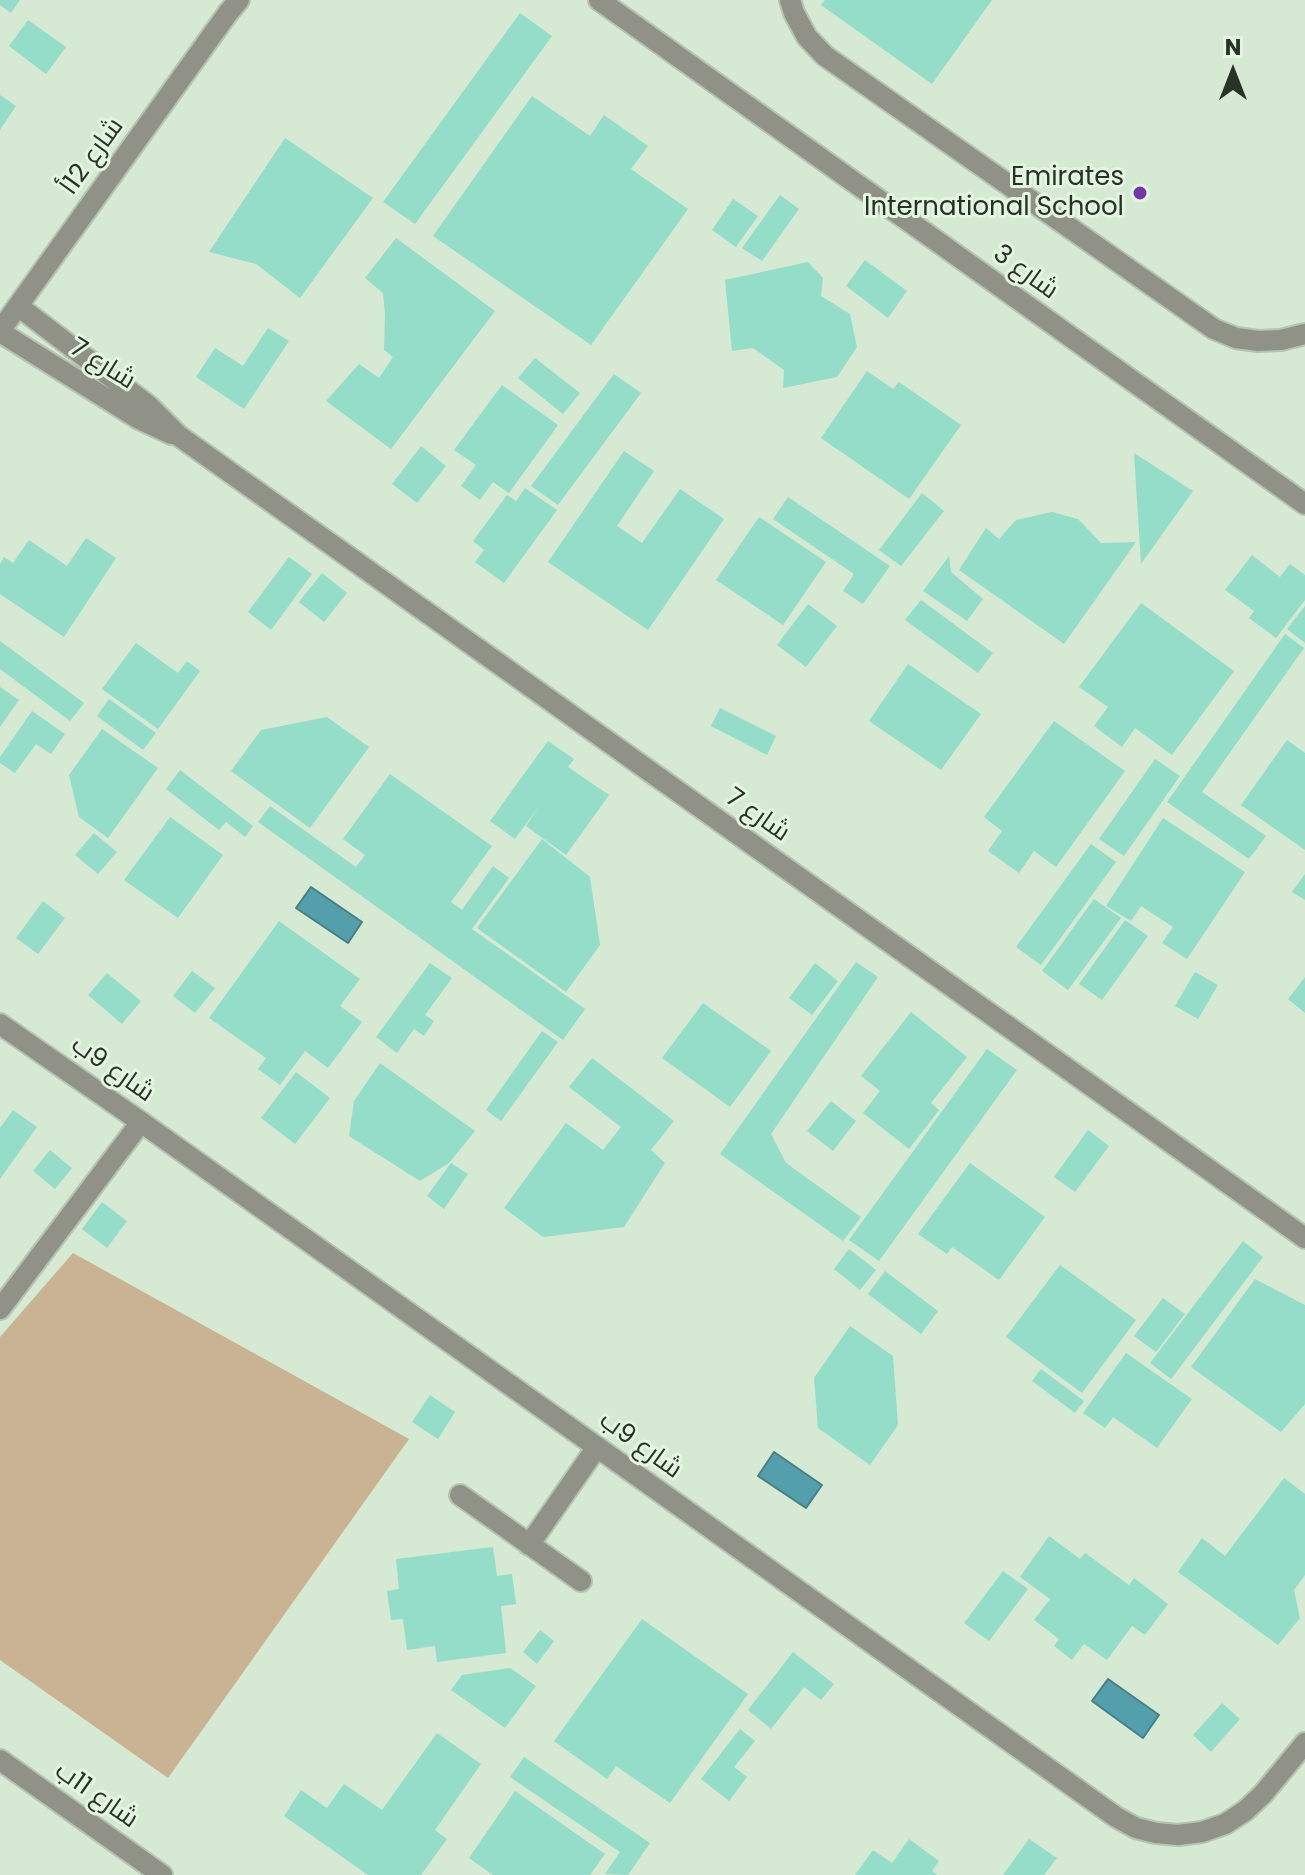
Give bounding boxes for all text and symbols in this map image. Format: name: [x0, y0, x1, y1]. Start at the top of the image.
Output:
north arrow: [1193, 32, 1273, 112]
text: N: [1225, 32, 1241, 63]
street label: شارع 12أ: [55, 112, 131, 202]
place label: Emirates International School: [864, 162, 1124, 224]
marker: Emirates International School: [1131, 184, 1149, 202]
street label: شارع 3: [986, 239, 1064, 307]
street label: شارع 7: [63, 333, 141, 397]
street label: شارع 7: [719, 783, 795, 849]
street label: شارع 9ب: [64, 1030, 160, 1110]
street label: شارع 9ب: [593, 1406, 687, 1486]
street label: شارع 11ب: [48, 1756, 144, 1836]

